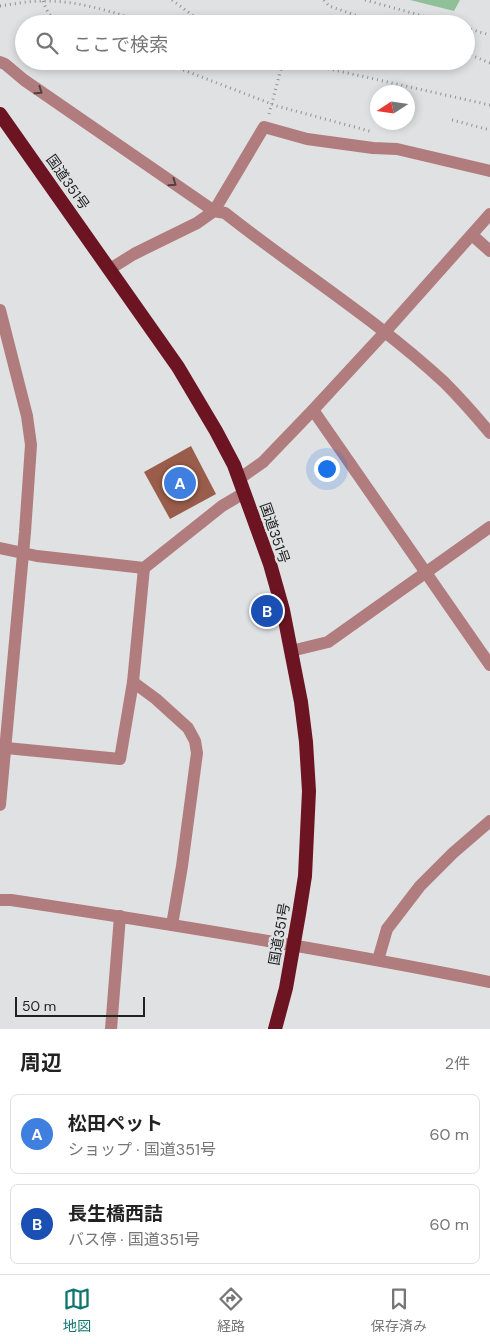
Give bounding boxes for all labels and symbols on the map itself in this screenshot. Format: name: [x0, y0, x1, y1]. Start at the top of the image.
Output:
one-way arrow: [34, 85, 43, 94]
north arrow: [370, 85, 415, 130]
street label: 国道351号: [43, 151, 93, 213]
one-way arrow: [167, 177, 177, 186]
your location: [314, 456, 340, 482]
pin: A: [164, 464, 196, 502]
street label: 国道351号: [256, 500, 294, 566]
pin: B: [251, 592, 283, 630]
street label: 国道351号: [265, 901, 293, 967]
scale bar: [15, 994, 145, 1017]

